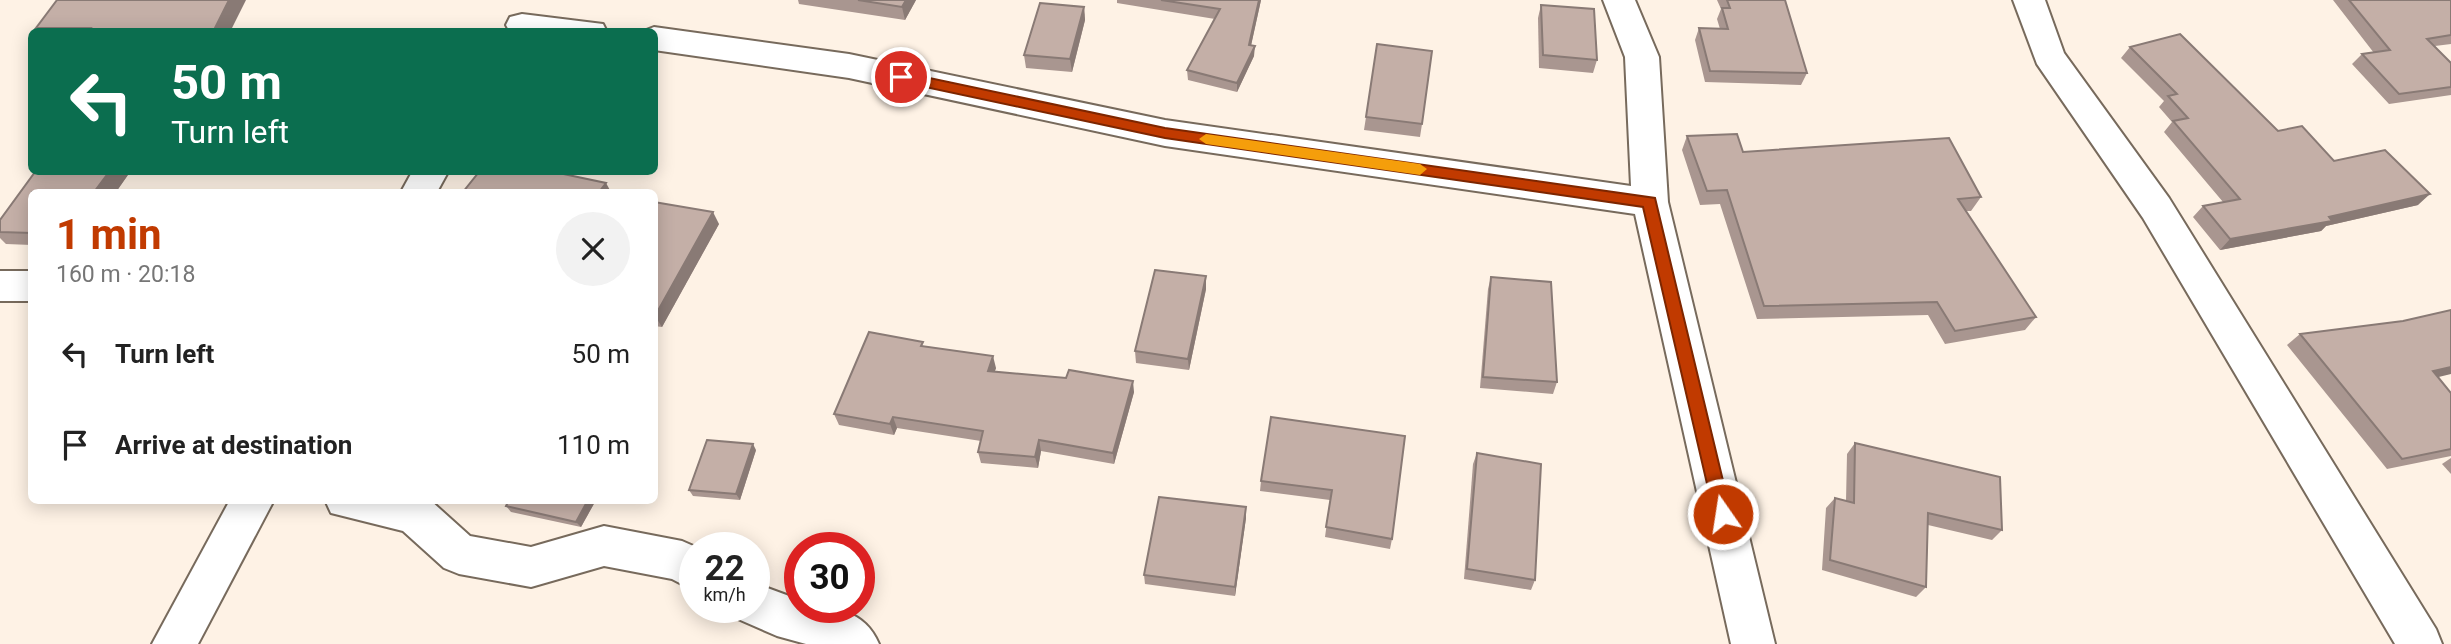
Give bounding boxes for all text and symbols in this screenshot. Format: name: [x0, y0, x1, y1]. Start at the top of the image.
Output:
pin: [871, 47, 931, 107]
text: 50 m: [171, 54, 282, 111]
icon: left: [56, 56, 147, 147]
icon: arrive: [882, 58, 920, 96]
text: Turn left: [171, 113, 289, 151]
text: 1 min: [56, 210, 162, 259]
button: close: [556, 212, 630, 286]
text: 160 m · 20:18: [56, 261, 195, 288]
icon: left: [56, 335, 94, 373]
text: Turn left: [115, 339, 214, 369]
text: 50 m: [572, 339, 630, 369]
icon: arrive: [56, 426, 94, 464]
text: Arrive at destination: [115, 430, 352, 460]
text: 110 m: [557, 430, 630, 460]
position arrow: [1686, 477, 1760, 551]
speed limit sign: 30: [784, 532, 875, 623]
text: 22: [704, 548, 745, 589]
text: km/h: [703, 584, 746, 605]

